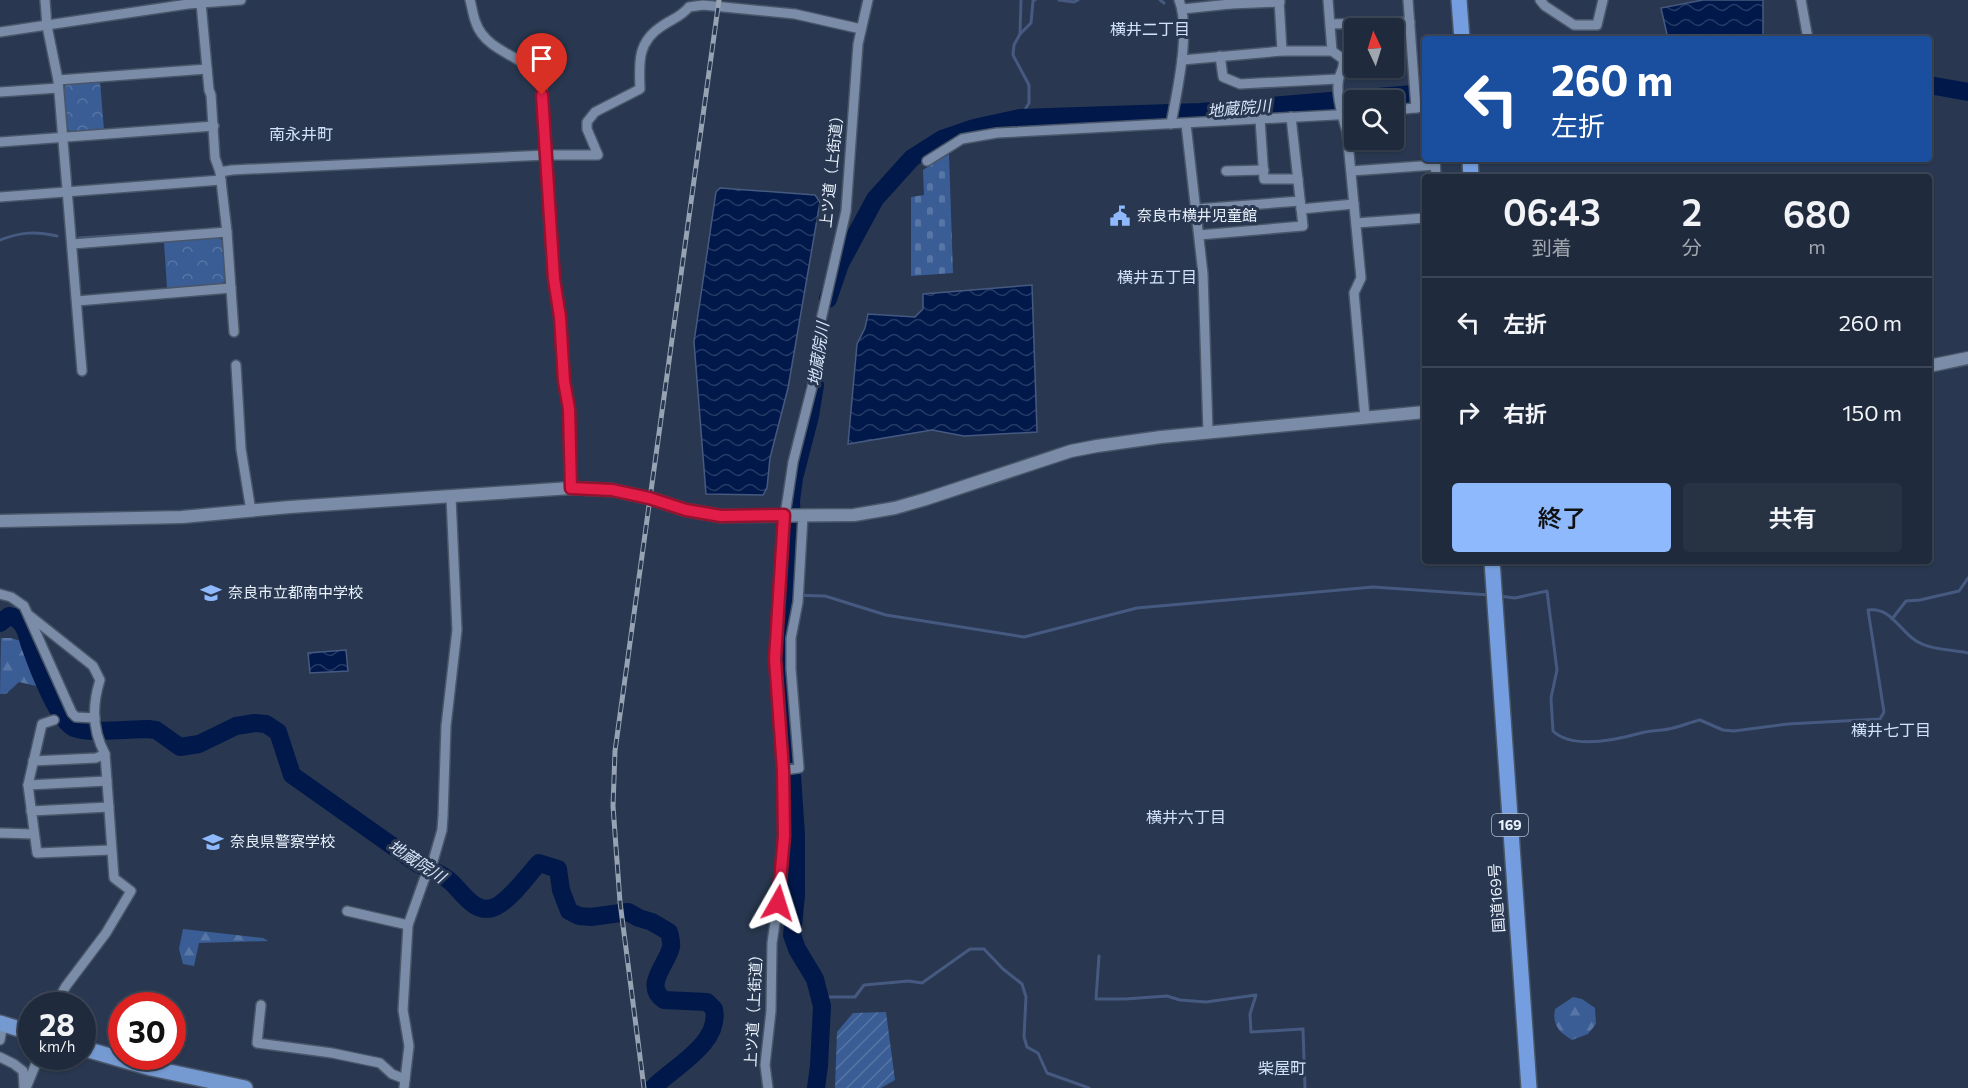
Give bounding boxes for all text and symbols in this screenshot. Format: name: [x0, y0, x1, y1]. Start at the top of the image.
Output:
north arrow: [1344, 18, 1404, 78]
map controls: [1344, 18, 1404, 150]
district label: 横井二丁目: [1110, 19, 1190, 38]
pin: [516, 33, 567, 95]
icon: arrive: [525, 42, 558, 75]
text: 260 m: [1551, 53, 1673, 105]
icon: left: [1452, 60, 1530, 138]
button: search: [1344, 90, 1404, 150]
water label: 地蔵院川: [1206, 95, 1274, 120]
street label: 上ツ道（上街道）: [816, 107, 846, 229]
text: 左折: [1551, 109, 1605, 142]
district label: 南永井町: [269, 124, 333, 143]
text: 06:43: [1503, 189, 1601, 233]
text: 2: [1682, 189, 1702, 233]
text: 680: [1783, 191, 1851, 235]
public building icon: 奈良市横井児童館: [1108, 204, 1132, 228]
place label: 奈良市横井児童館: [1137, 206, 1257, 224]
text: m: [1808, 234, 1826, 258]
text: 到着: [1532, 235, 1572, 259]
text: 分: [1682, 235, 1702, 259]
district label: 横井五丁目: [1117, 267, 1197, 286]
icon: left: [1452, 306, 1485, 339]
text: 260 m: [1839, 309, 1902, 336]
text: 左折: [1503, 310, 1547, 337]
water label: 地蔵院川: [804, 319, 832, 387]
icon: right: [1452, 396, 1485, 429]
text: 150 m: [1842, 399, 1902, 426]
text: 右折: [1503, 400, 1547, 427]
button: 終了: [1452, 483, 1671, 552]
button: 共有: [1683, 483, 1902, 552]
school or university icon: 奈良市立都南中学校: [199, 581, 223, 605]
place label: 奈良市立都南中学校: [228, 583, 363, 601]
district label: 横井七丁目: [1851, 720, 1931, 739]
district label: 横井六丁目: [1146, 807, 1226, 826]
road number: 169: [1492, 814, 1528, 836]
school or university icon: 奈良県警察学校: [201, 830, 225, 854]
place label: 奈良県警察学校: [230, 832, 335, 850]
water label: 地蔵院川: [385, 835, 451, 887]
street label: 国道169号: [1485, 863, 1507, 933]
position arrow: [746, 871, 810, 935]
street label: 上ツ道（上街道）: [741, 947, 765, 1067]
speed limit sign: 30: [108, 992, 186, 1070]
text: 28: [39, 1005, 75, 1042]
text: km/h: [39, 1037, 75, 1055]
district label: 柴屋町: [1258, 1058, 1306, 1077]

